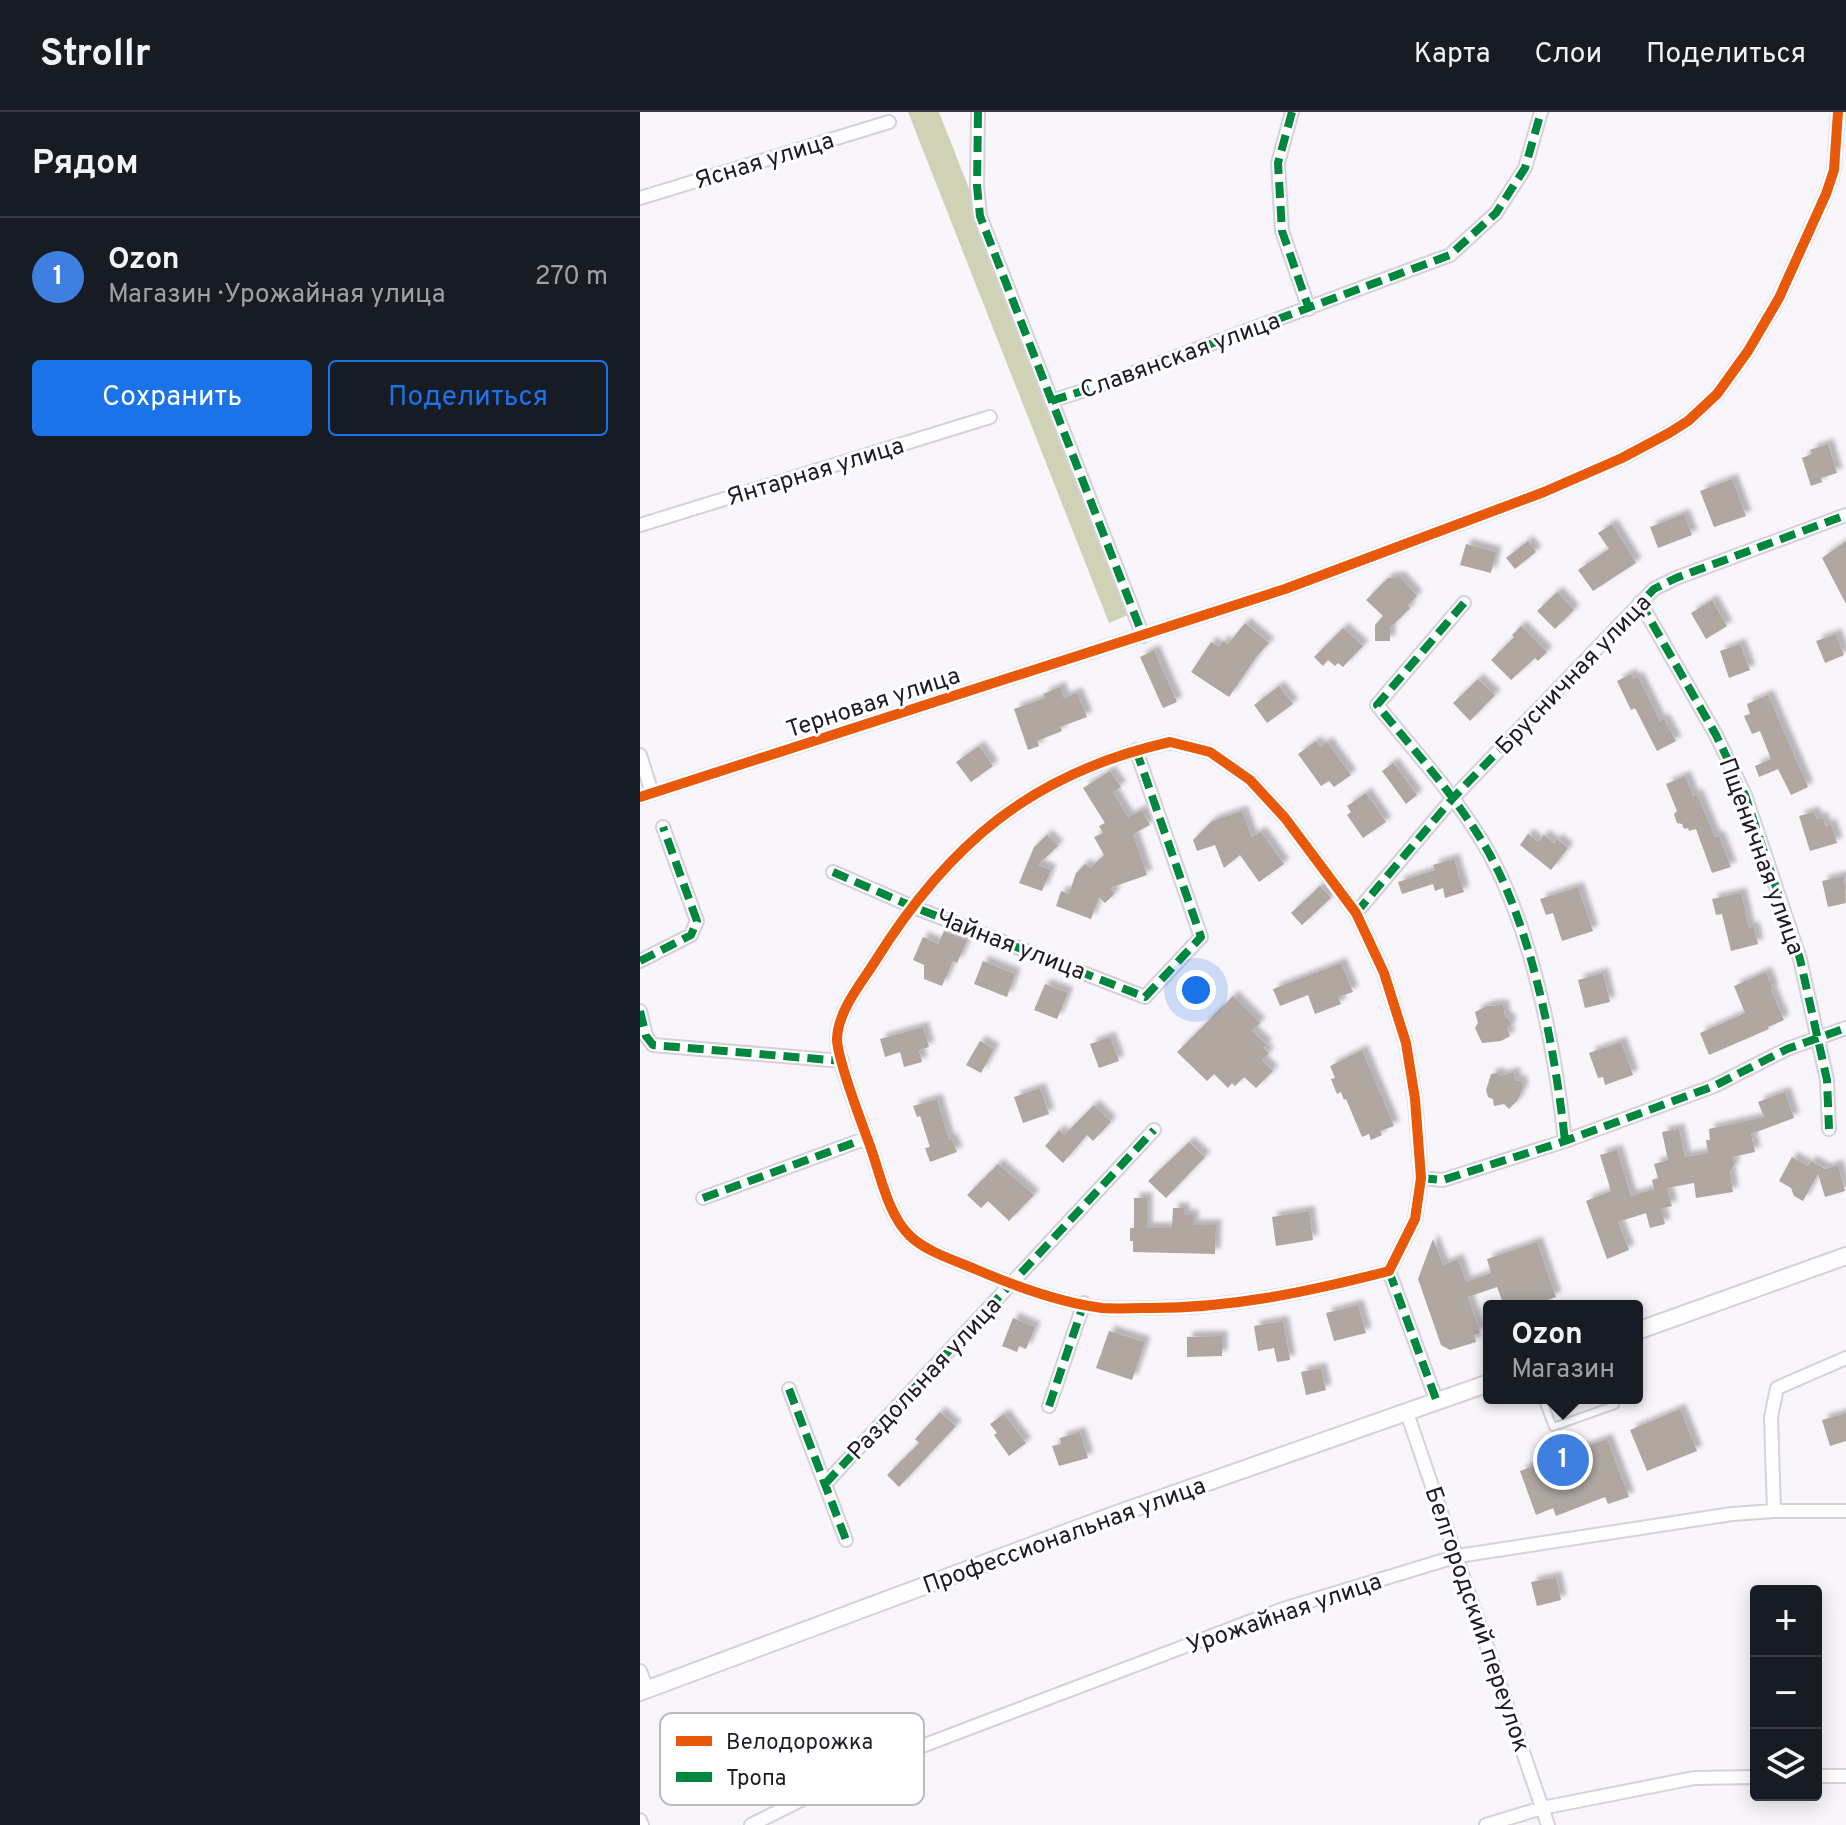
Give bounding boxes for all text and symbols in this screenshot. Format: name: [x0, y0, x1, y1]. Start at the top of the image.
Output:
text: Strollr: [40, 31, 151, 80]
text: Карта: [1414, 37, 1490, 73]
text: Слои: [1534, 37, 1602, 73]
text: Поделиться: [1646, 37, 1806, 73]
street label: Ясная улица: [691, 126, 838, 197]
text: Рядом: [32, 143, 139, 186]
text: Ozon: [108, 242, 180, 279]
text: 1: [53, 261, 63, 294]
text: 270 m: [535, 261, 608, 294]
text: Магазин · Урожайная улица: [108, 279, 445, 312]
street label: Славянская улица: [1077, 307, 1285, 407]
button: Сохранить: [32, 360, 312, 436]
button: Поделиться: [328, 360, 608, 436]
street label: Янтарная улица: [723, 432, 908, 514]
street label: Брусничная улица: [1490, 589, 1659, 762]
street label: Терновая улица: [783, 662, 964, 746]
street label: Пщеничная улица: [1711, 754, 1810, 959]
street label: Чайная улица: [931, 904, 1089, 988]
your location: [1176, 970, 1216, 1010]
street label: Раздольная улица: [842, 1291, 1009, 1467]
popup: [1483, 1300, 1643, 1404]
text: Ozon: [1511, 1317, 1583, 1354]
text: Магазин: [1511, 1354, 1615, 1387]
pin: 1: [1537, 1430, 1589, 1490]
street label: Профессиональная улица: [919, 1472, 1210, 1602]
street label: Белгородский переулок: [1417, 1483, 1536, 1756]
street label: Урожайная улица: [1183, 1567, 1386, 1662]
map controls: [1750, 1585, 1822, 1801]
button: +: [1750, 1585, 1822, 1657]
button: −: [1750, 1657, 1822, 1729]
legend: [660, 1713, 924, 1805]
button: layers: [1750, 1729, 1822, 1801]
text: Велодорожка: [726, 1730, 873, 1757]
text: Тропа: [726, 1766, 786, 1793]

